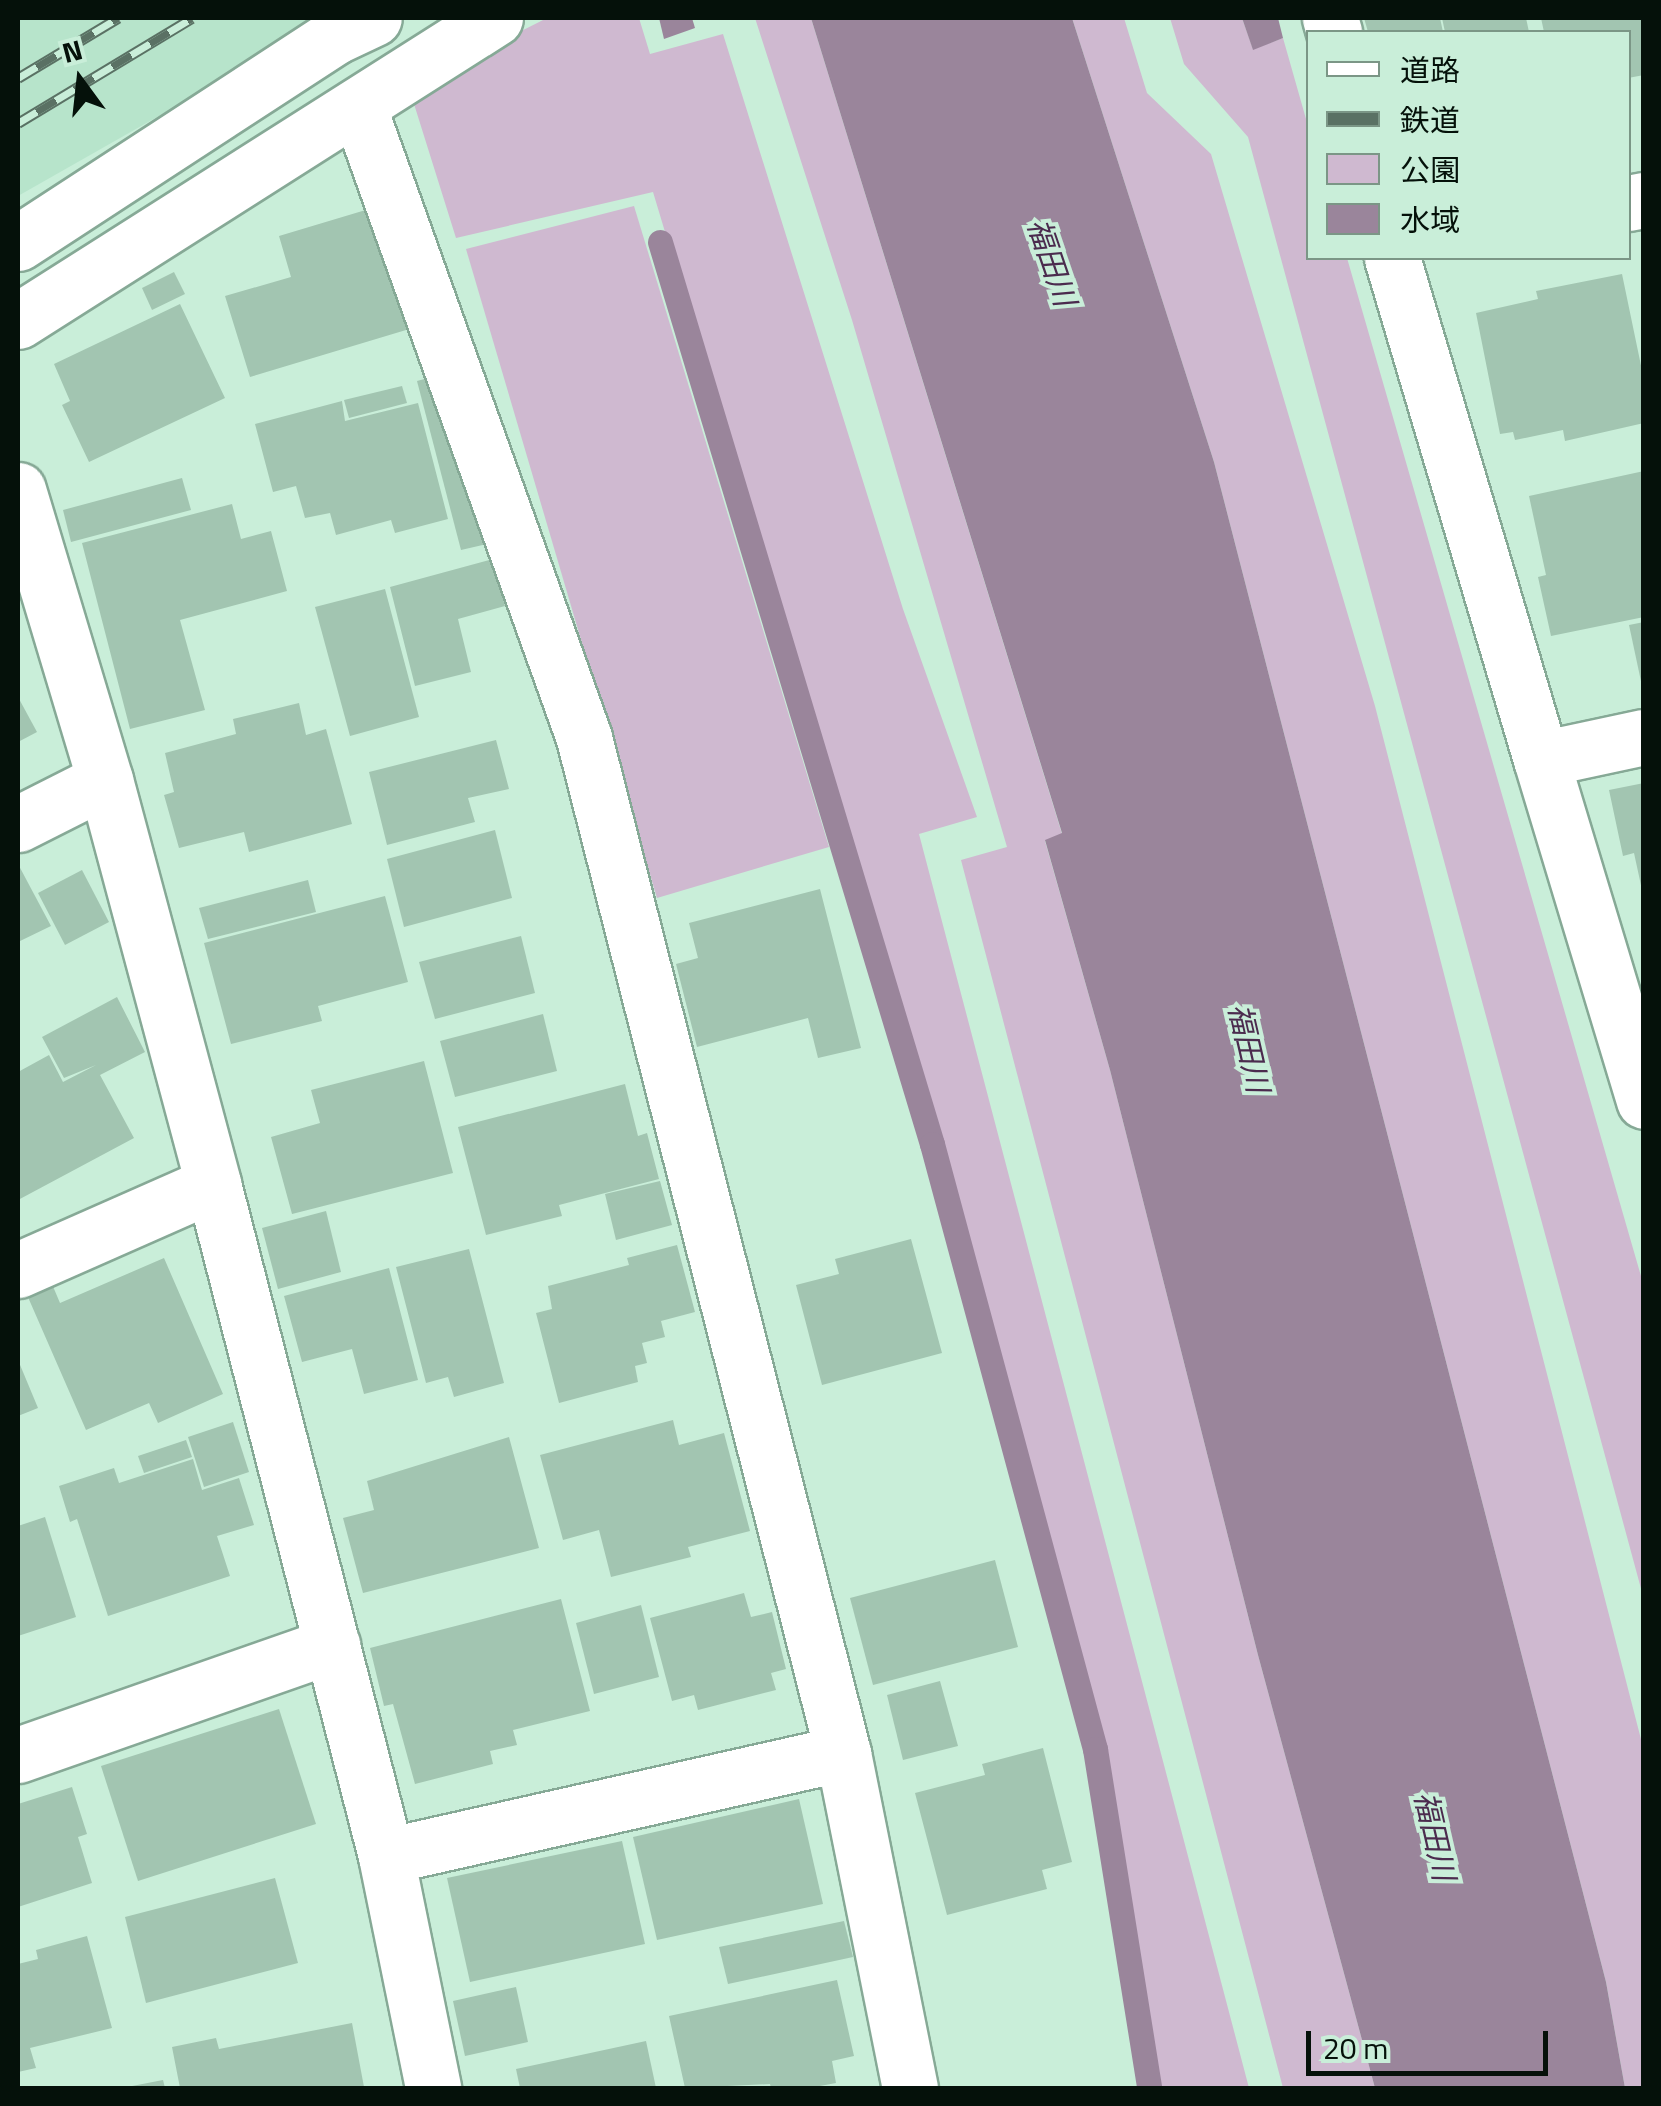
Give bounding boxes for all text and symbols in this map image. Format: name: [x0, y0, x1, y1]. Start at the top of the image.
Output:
text: N: [57, 27, 87, 74]
north arrow: [30, 30, 130, 130]
legend: [1306, 30, 1631, 260]
text: 道路: [1400, 47, 1460, 93]
text: 鉄道: [1400, 97, 1460, 143]
text: 公園: [1400, 147, 1460, 193]
text: 水域: [1400, 197, 1460, 243]
water label: 福田川: [1020, 214, 1084, 310]
water label: 福田川: [1221, 1000, 1277, 1096]
water label: 福田川: [1407, 1788, 1463, 1884]
scale bar: [1311, 2011, 1554, 2073]
text: 20 m: [1323, 2025, 1388, 2071]

